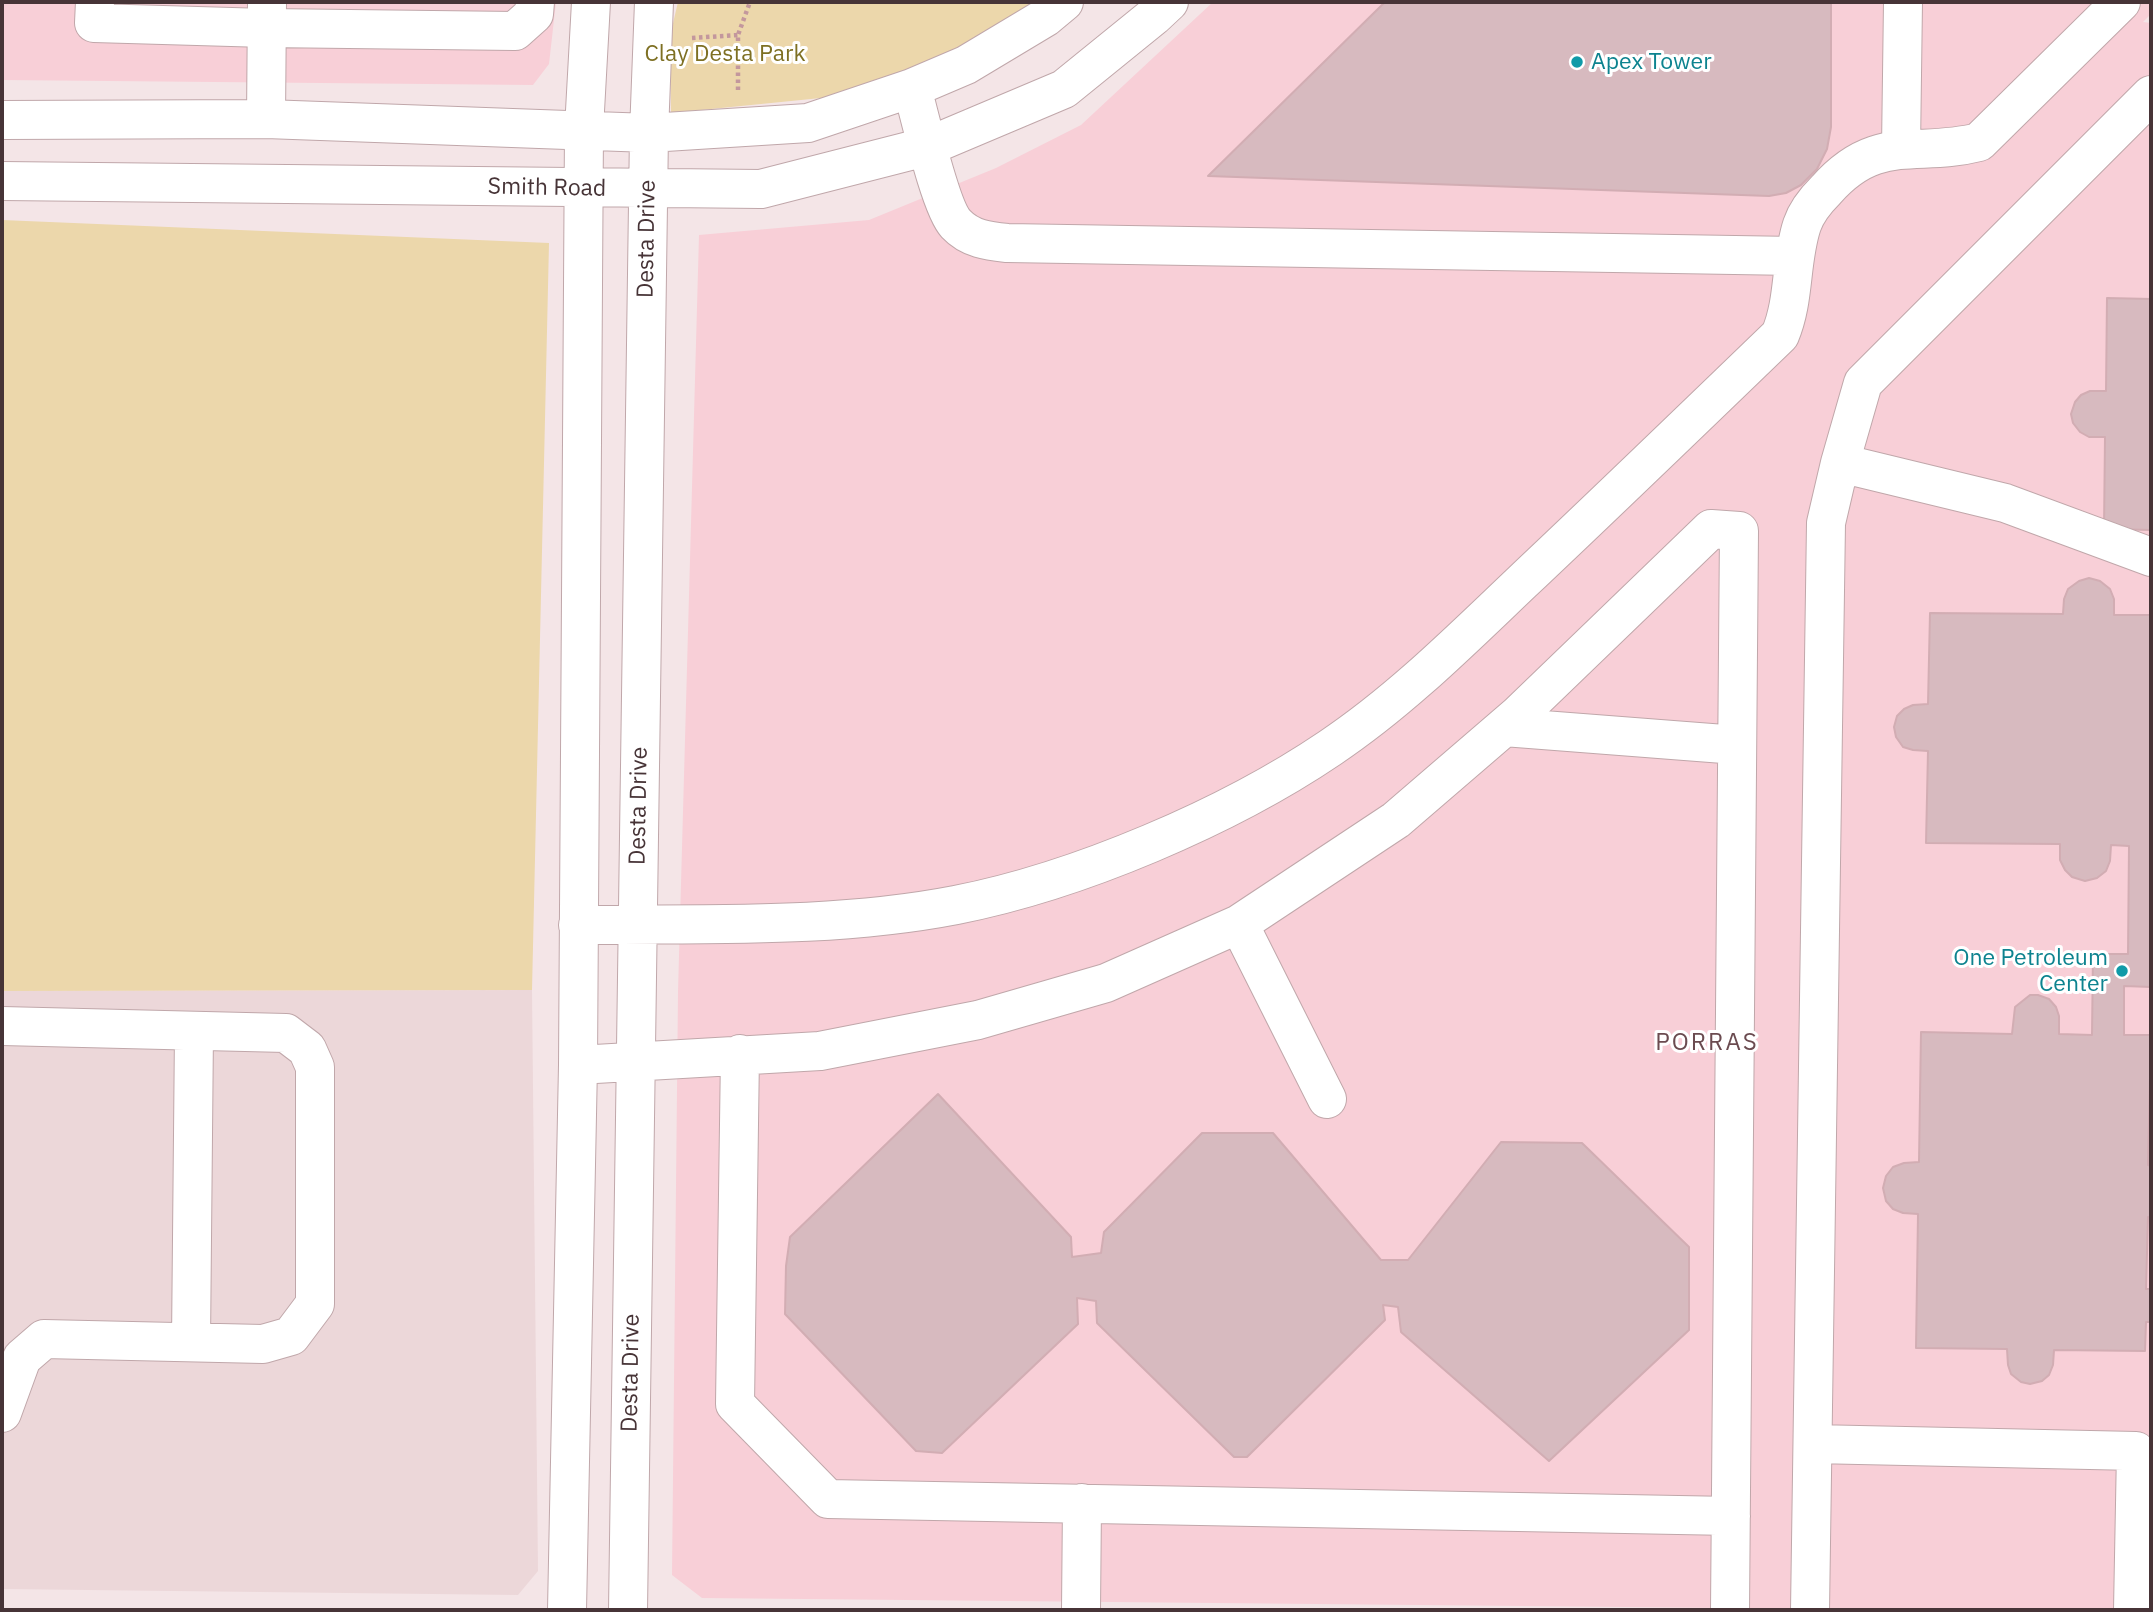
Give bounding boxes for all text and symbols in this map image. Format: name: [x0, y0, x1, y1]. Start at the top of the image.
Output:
park label: Clay Desta Park: [644, 40, 806, 68]
place label: Apex Tower: [1591, 48, 1712, 76]
marker: Apex Tower: [1569, 54, 1585, 70]
street label: Smith Road: [487, 173, 607, 203]
street label: Desta Drive: [632, 180, 662, 298]
street label: Desta Drive: [624, 747, 654, 865]
place label: One Petroleum Center: [1953, 944, 2108, 998]
marker: One Petroleum Center: [2114, 963, 2130, 979]
district label: PORRAS: [1656, 1029, 1758, 1057]
street label: Desta Drive: [616, 1314, 646, 1432]

